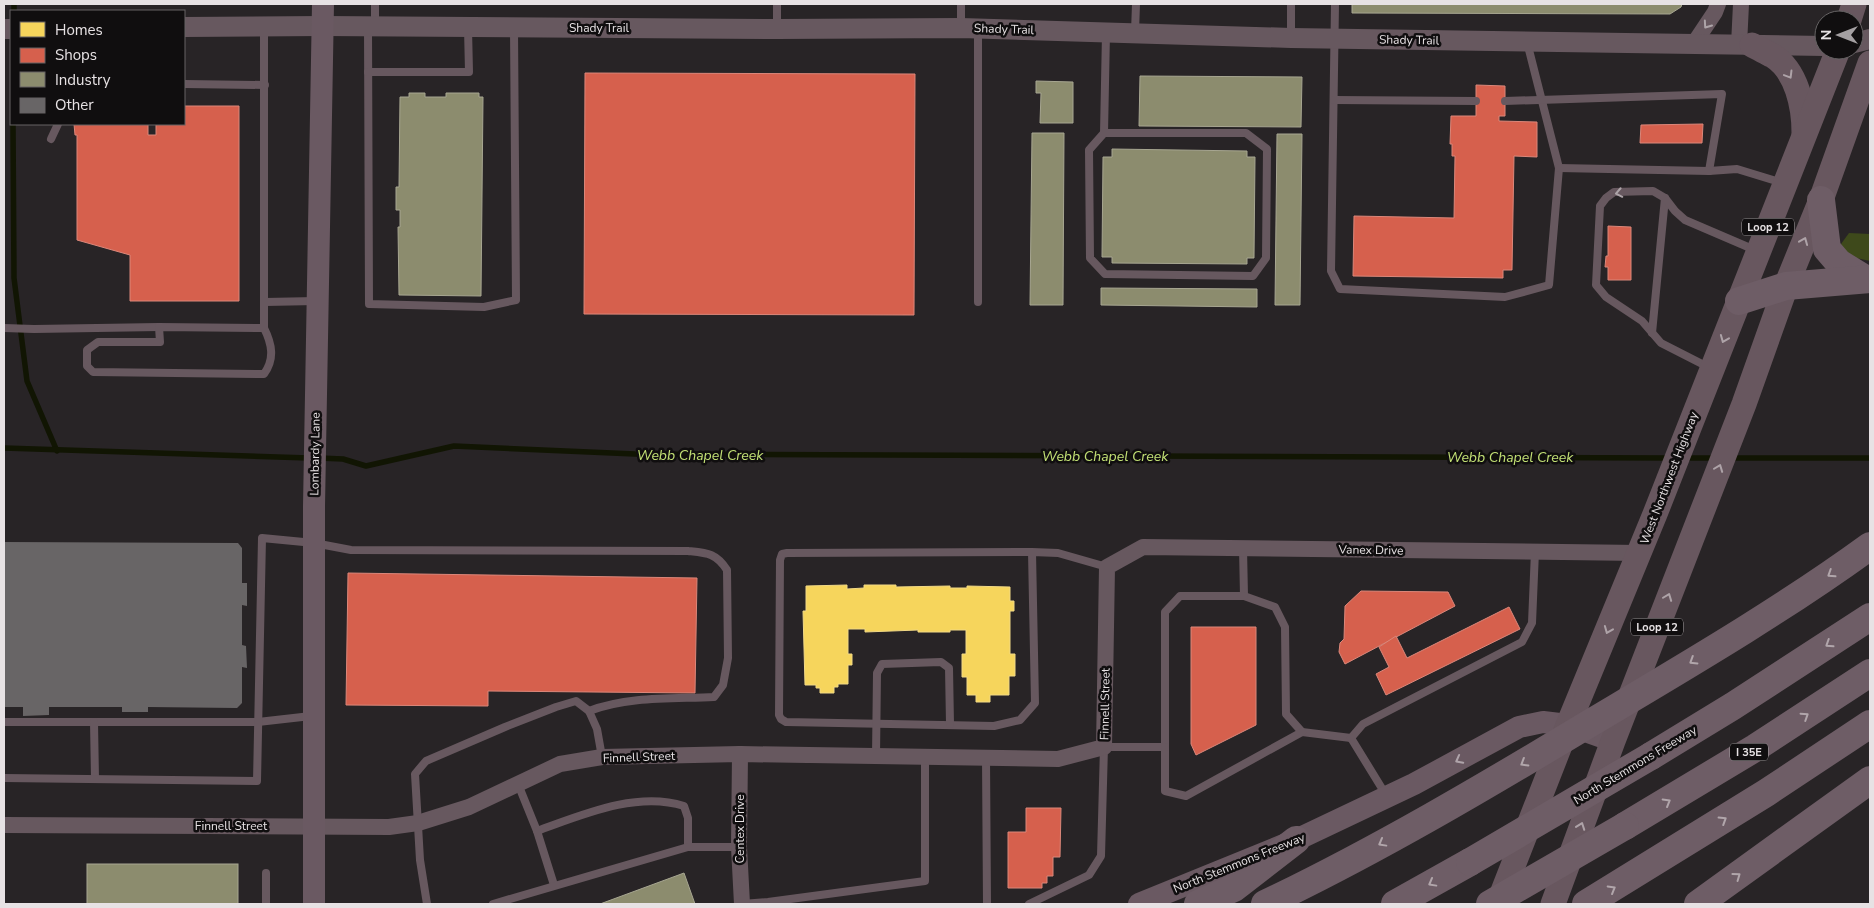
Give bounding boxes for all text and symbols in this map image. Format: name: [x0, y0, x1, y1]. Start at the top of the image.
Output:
legend: [10, 10, 185, 125]
north arrow: [1814, 10, 1864, 60]
one-way arrow: [1704, 19, 1713, 28]
text: Homes: [55, 20, 103, 40]
street label: Shady Trail: [569, 20, 629, 36]
street label: Shady Trail: [974, 20, 1035, 38]
text: N: [1817, 30, 1836, 40]
street label: Shady Trail: [1379, 31, 1440, 49]
text: Shops: [55, 45, 97, 65]
text: Industry: [55, 70, 111, 90]
one-way arrow: [1783, 70, 1793, 79]
text: Other: [55, 95, 94, 115]
one-way arrow: [1614, 188, 1623, 198]
road number: Loop 12: [1742, 218, 1794, 236]
one-way arrow: [1798, 237, 1808, 246]
one-way arrow: [1719, 334, 1730, 343]
street label: West Northwest Highway: [1636, 409, 1702, 546]
street label: Lombardy Lane: [306, 412, 324, 496]
water label: Webb Chapel Creek: [637, 446, 764, 465]
water label: Webb Chapel Creek: [1042, 447, 1169, 466]
water label: Webb Chapel Creek: [1447, 448, 1574, 467]
one-way arrow: [1713, 465, 1723, 473]
street label: Vanex Drive: [1337, 541, 1404, 559]
one-way arrow: [1827, 568, 1836, 578]
one-way arrow: [1662, 593, 1673, 602]
road number: Loop 12: [1631, 618, 1683, 636]
one-way arrow: [1603, 625, 1614, 634]
one-way arrow: [1826, 638, 1835, 647]
one-way arrow: [1690, 655, 1699, 665]
street label: Finnell Street: [1096, 667, 1114, 740]
one-way arrow: [1800, 712, 1809, 722]
street label: North Stemmons Freeway: [1571, 721, 1700, 808]
road number: I 35E: [1730, 744, 1768, 760]
street label: Finnell Street: [603, 748, 676, 766]
one-way arrow: [1455, 754, 1464, 764]
one-way arrow: [1521, 757, 1530, 767]
street label: Centex Drive: [732, 794, 748, 864]
one-way arrow: [1662, 798, 1671, 808]
one-way arrow: [1718, 817, 1727, 826]
street label: Finnell Street: [195, 818, 268, 834]
one-way arrow: [1575, 822, 1585, 830]
street label: North Stemmons Freeway: [1171, 829, 1308, 897]
one-way arrow: [1379, 836, 1388, 846]
one-way arrow: [1731, 873, 1741, 882]
one-way arrow: [1429, 877, 1438, 887]
one-way arrow: [1606, 885, 1615, 895]

